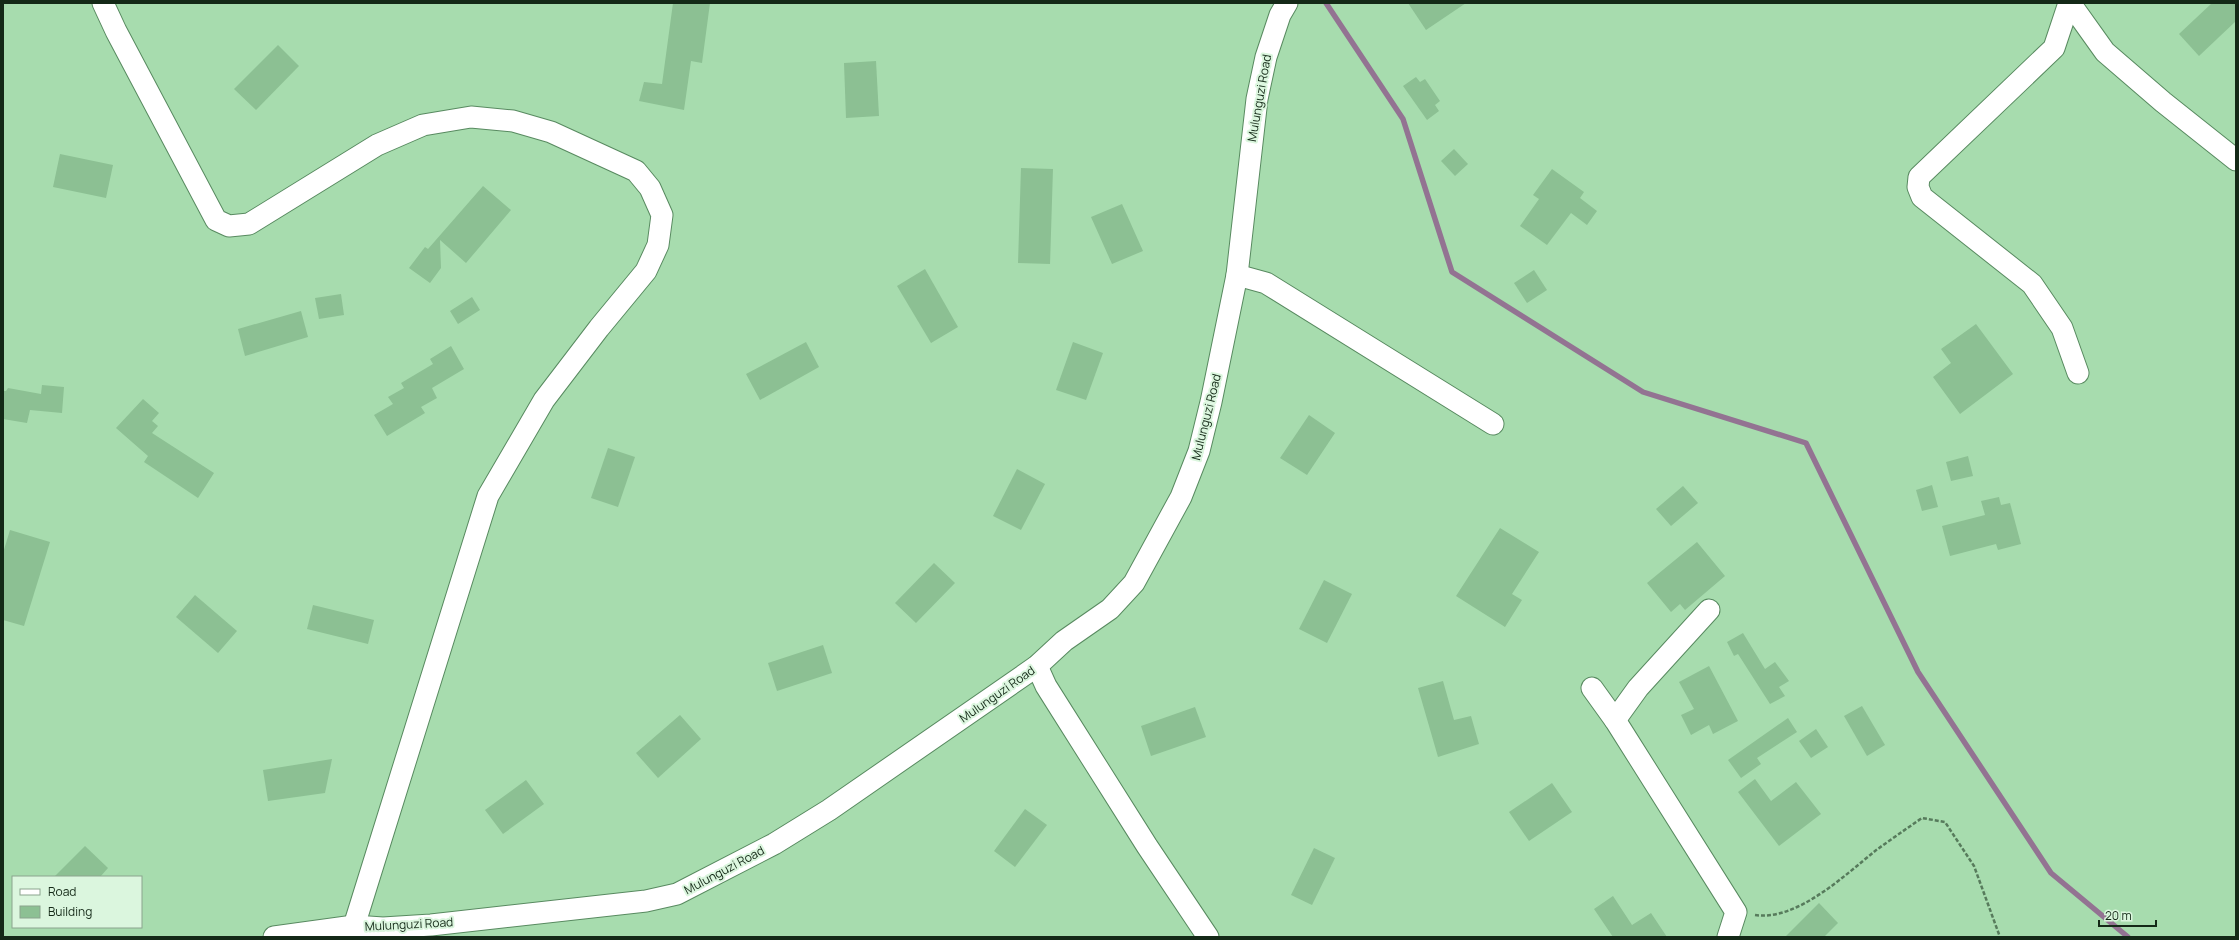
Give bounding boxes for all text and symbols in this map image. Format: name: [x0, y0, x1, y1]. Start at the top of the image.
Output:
street label: Mulunguzi Road: [1243, 53, 1275, 143]
street label: Mulunguzi Road: [1187, 372, 1225, 462]
street label: Mulunguzi Road: [956, 662, 1038, 726]
street label: Mulunguzi Road: [681, 842, 767, 898]
legend: [12, 876, 142, 928]
text: Road: [48, 883, 76, 900]
scale bar: [2099, 902, 2156, 928]
text: Building: [48, 903, 92, 920]
text: 20 m: [2105, 907, 2132, 924]
street label: Mulunguzi Road: [364, 913, 454, 935]

